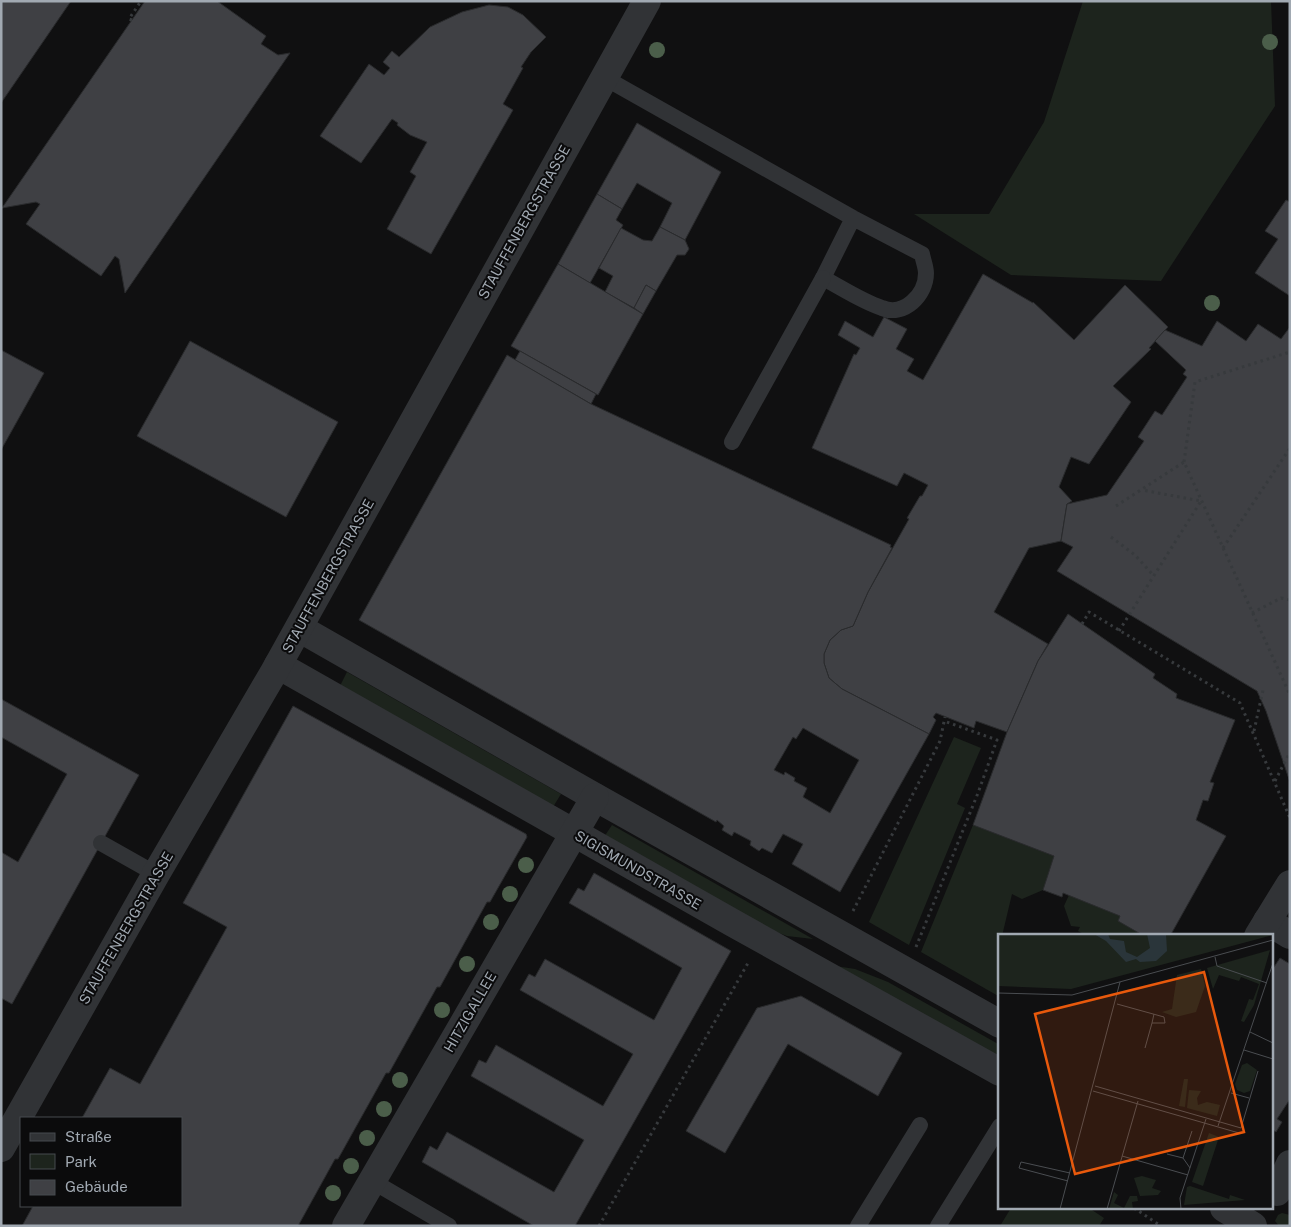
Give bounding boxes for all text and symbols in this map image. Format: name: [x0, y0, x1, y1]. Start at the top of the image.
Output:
street label: STAUFFENBERGSTRASSE: [475, 142, 573, 302]
street label: STAUFFENBERGSTRASSE: [279, 496, 377, 656]
street label: SIGISMUNDSTRASSE: [572, 827, 704, 913]
street label: STAUFFENBERGSTRASSE: [76, 849, 176, 1007]
inset map: [998, 934, 1274, 1210]
street label: HITZIGALLEE: [441, 969, 499, 1055]
legend: [20, 1117, 182, 1207]
text: Straße: [65, 1128, 112, 1145]
text: Park: [65, 1153, 97, 1170]
text: Gebäude: [65, 1178, 128, 1195]

